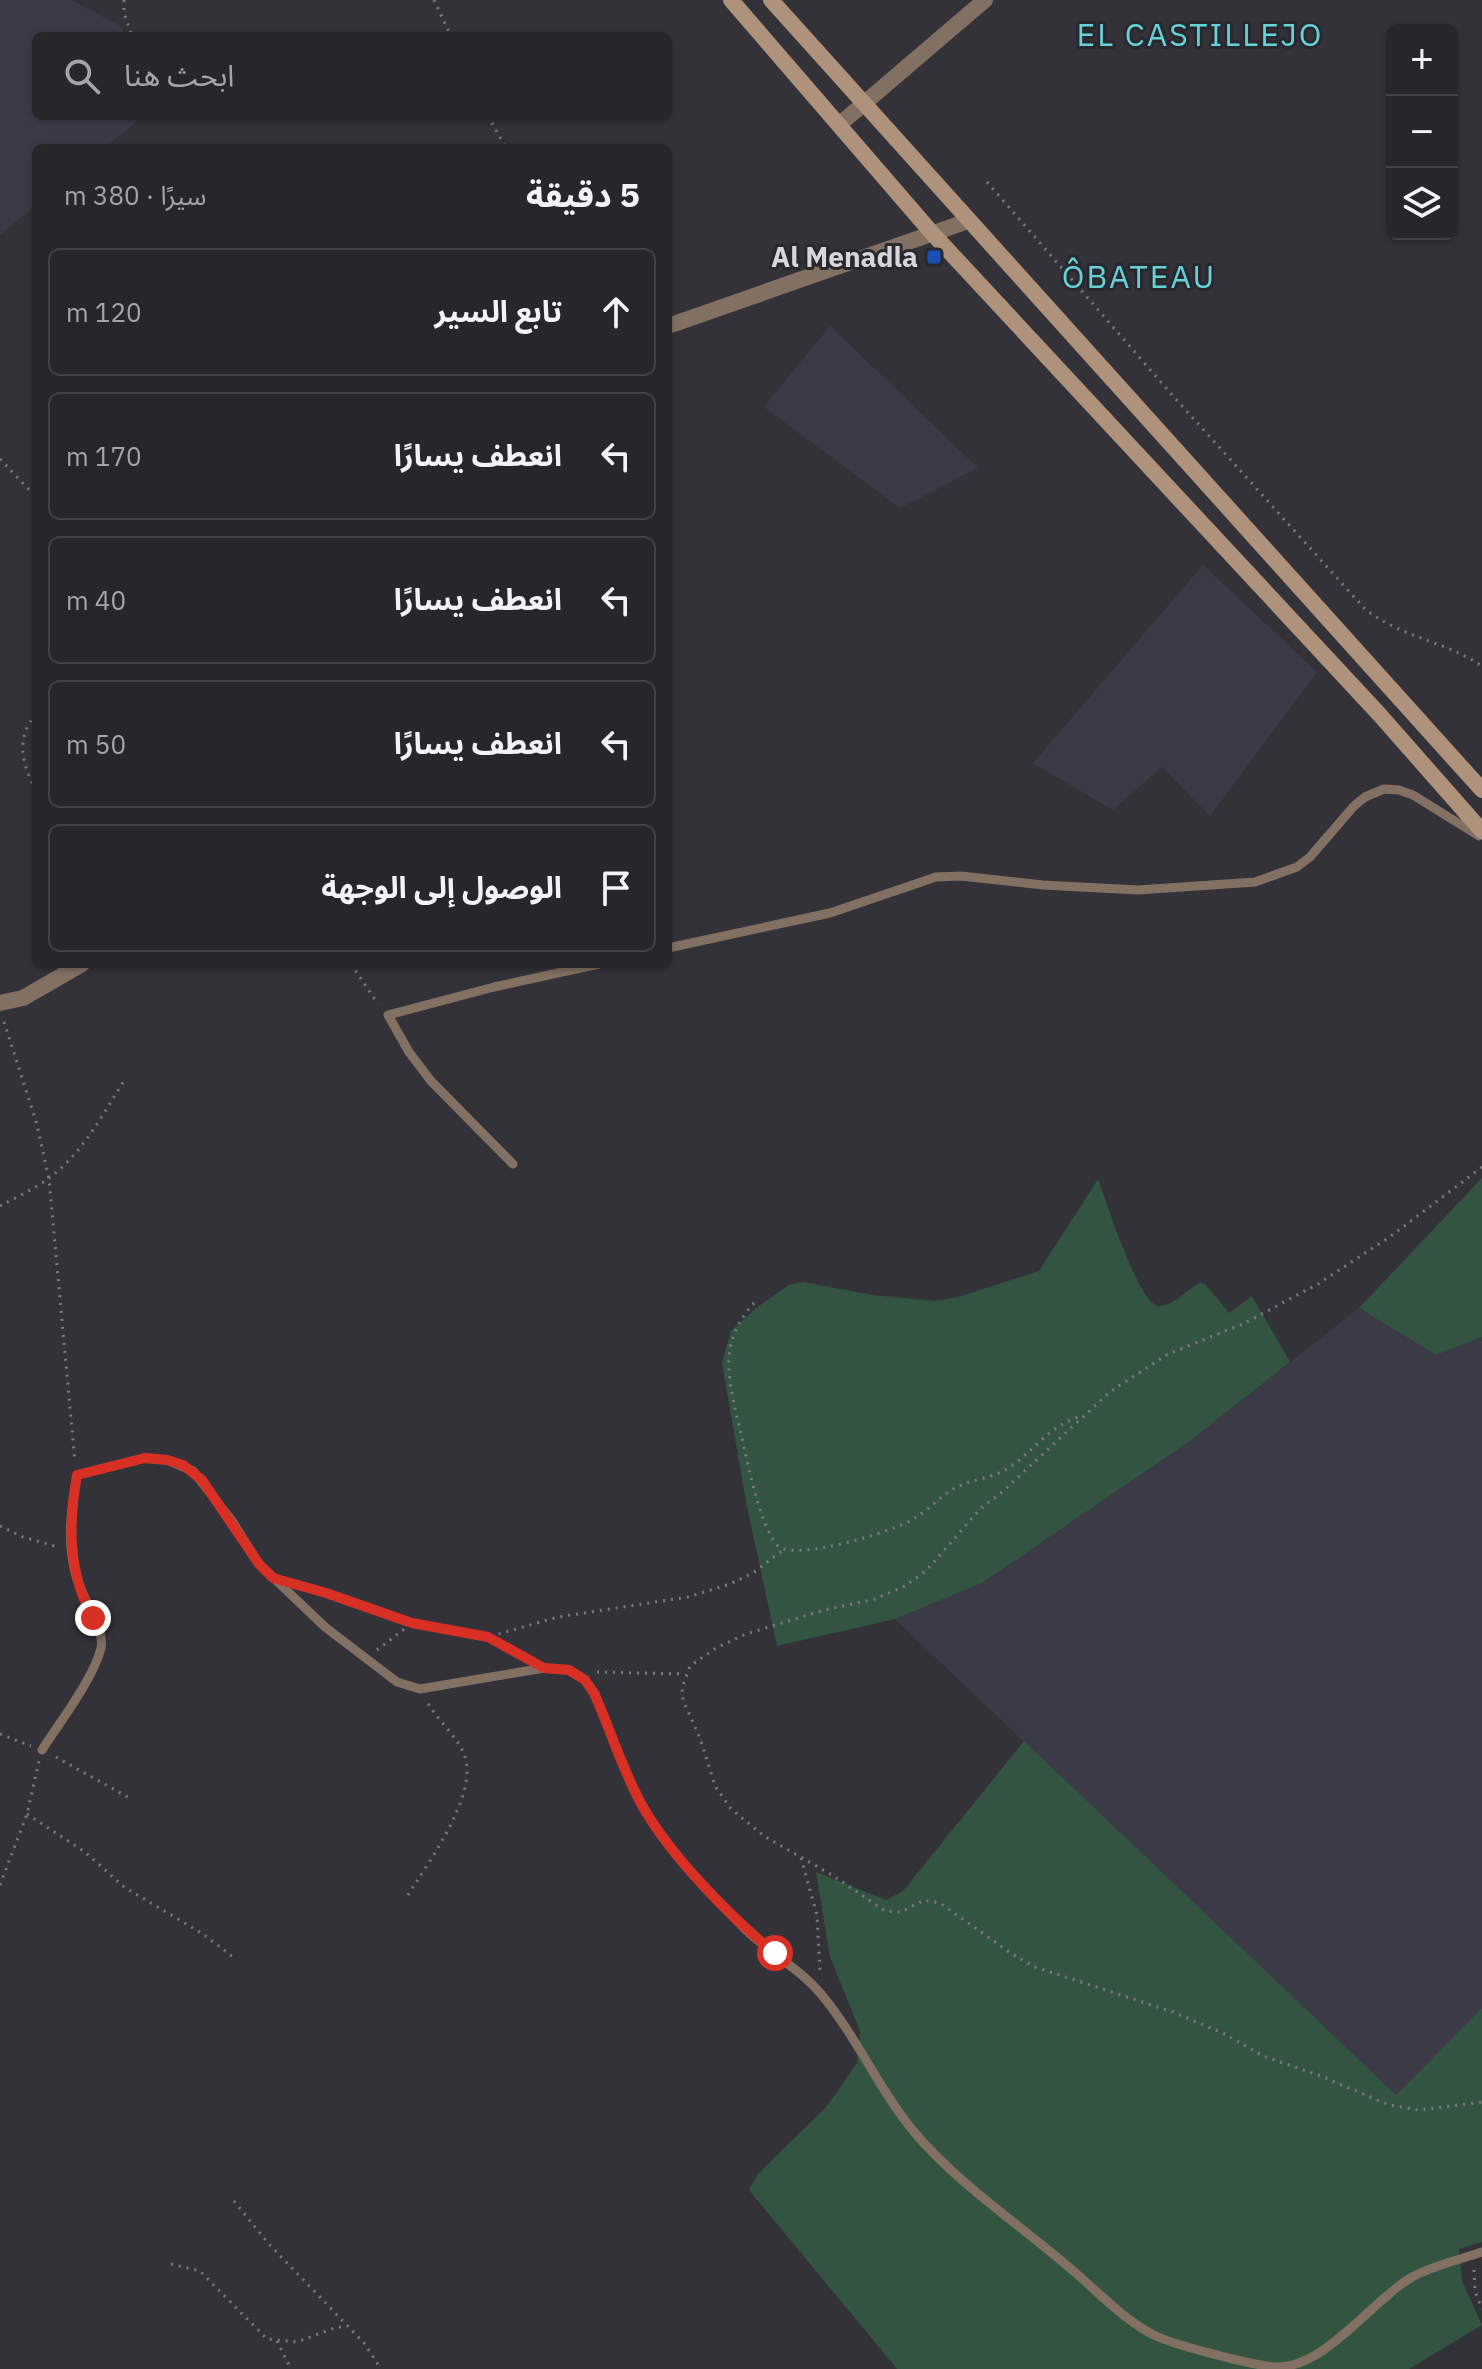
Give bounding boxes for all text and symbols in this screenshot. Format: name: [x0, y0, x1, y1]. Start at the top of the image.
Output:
district label: EL CASTILLEJO: [1077, 13, 1323, 55]
map controls: [1386, 24, 1458, 240]
button: +: [1386, 24, 1458, 96]
search box: [32, 32, 672, 120]
icon: search: [60, 54, 104, 98]
text: ابحث هنا: [124, 55, 234, 94]
button: −: [1386, 96, 1458, 168]
button: layers: [1386, 168, 1458, 240]
text: 5 دقيقة: [526, 172, 640, 216]
text: سيرًا · 380 m: [64, 178, 206, 212]
place label: Al Menadla: [771, 238, 918, 275]
marker: Al Menadla: [925, 248, 943, 266]
district label: ÔBATEAU: [1062, 255, 1216, 297]
icon: ahead: [594, 290, 638, 334]
text: تابع السير: [435, 291, 562, 330]
text: 120 m: [66, 295, 142, 329]
icon: left: [594, 434, 638, 478]
text: انعطف يسارًا: [394, 435, 562, 474]
text: 170 m: [66, 439, 142, 473]
icon: left: [594, 578, 638, 622]
text: انعطف يسارًا: [394, 579, 562, 618]
text: 40 m: [66, 583, 126, 617]
icon: left: [594, 722, 638, 766]
text: انعطف يسارًا: [394, 723, 562, 762]
text: 50 m: [66, 727, 126, 761]
icon: arrive: [594, 866, 638, 910]
text: الوصول إلى الوجهة: [321, 867, 562, 906]
route end: [75, 1600, 111, 1636]
route start: [757, 1935, 793, 1971]

